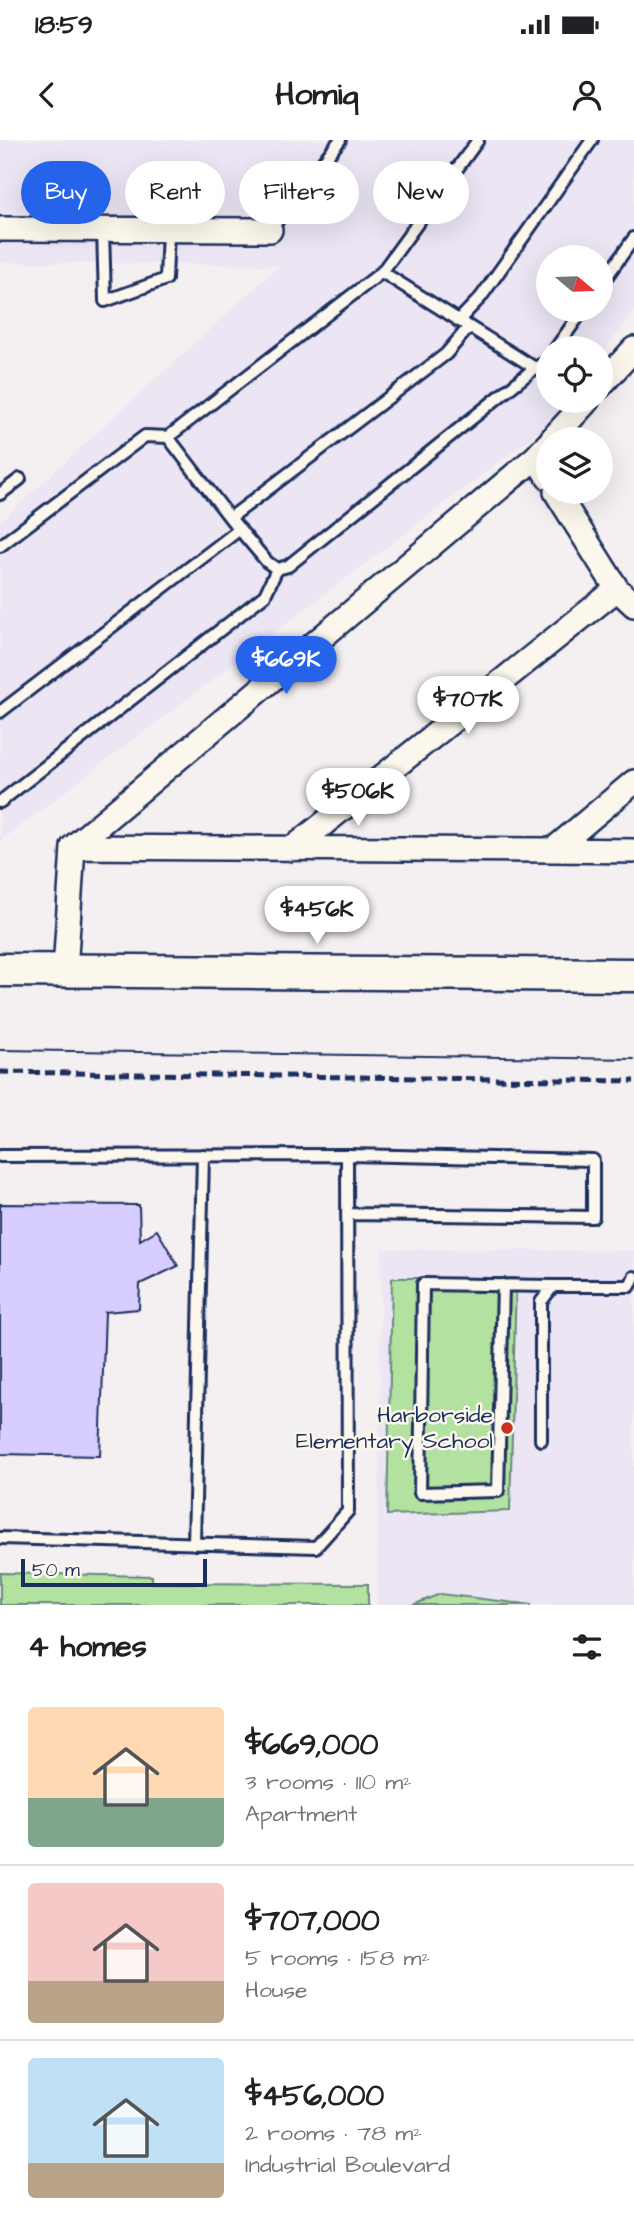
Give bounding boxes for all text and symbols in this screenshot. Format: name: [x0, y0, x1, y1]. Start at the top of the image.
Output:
text: 18:59: [35, 7, 93, 43]
text: Homiq: [275, 72, 359, 117]
icon: back: [28, 76, 66, 114]
icon: person: [568, 76, 606, 114]
chip: Buy: [21, 161, 111, 224]
chip: Rent: [125, 161, 225, 224]
chip: Filters: [239, 161, 359, 224]
chip: New: [373, 161, 469, 224]
north arrow: [536, 245, 612, 322]
map controls: [536, 245, 613, 504]
button: locate: [536, 336, 613, 413]
button: layers: [536, 427, 613, 504]
pin: $669K: [237, 636, 335, 696]
text: $669K: [252, 643, 320, 675]
pin: $707K: [419, 676, 517, 736]
text: $707K: [433, 683, 503, 715]
pin: $506K: [309, 768, 407, 828]
text: $506K: [322, 775, 394, 807]
pin: $456K: [268, 886, 366, 946]
text: $456K: [280, 893, 354, 925]
place label: Harborside Elementary School: [296, 1399, 493, 1458]
marker: Harborside Elementary School: [499, 1420, 515, 1436]
scale bar: [21, 1556, 206, 1588]
text: 50 m: [32, 1557, 80, 1584]
text: 4 homes: [28, 1626, 147, 1668]
icon: filters: [568, 1628, 606, 1666]
text: $669,000: [245, 1724, 379, 1766]
icon: home: [84, 1735, 168, 1819]
text: 3 rooms · 110 m²: [245, 1766, 412, 1798]
text: Apartment: [245, 1798, 357, 1830]
text: $707,000: [245, 1900, 380, 1942]
icon: home: [84, 1911, 168, 1995]
text: 5 rooms · 158 m²: [245, 1942, 430, 1974]
text: House: [245, 1974, 308, 2006]
text: $456,000: [245, 2075, 384, 2117]
icon: home: [84, 2086, 168, 2170]
text: 2 rooms · 78 m²: [245, 2117, 422, 2149]
text: Industrial Boulevard: [245, 2149, 450, 2181]

